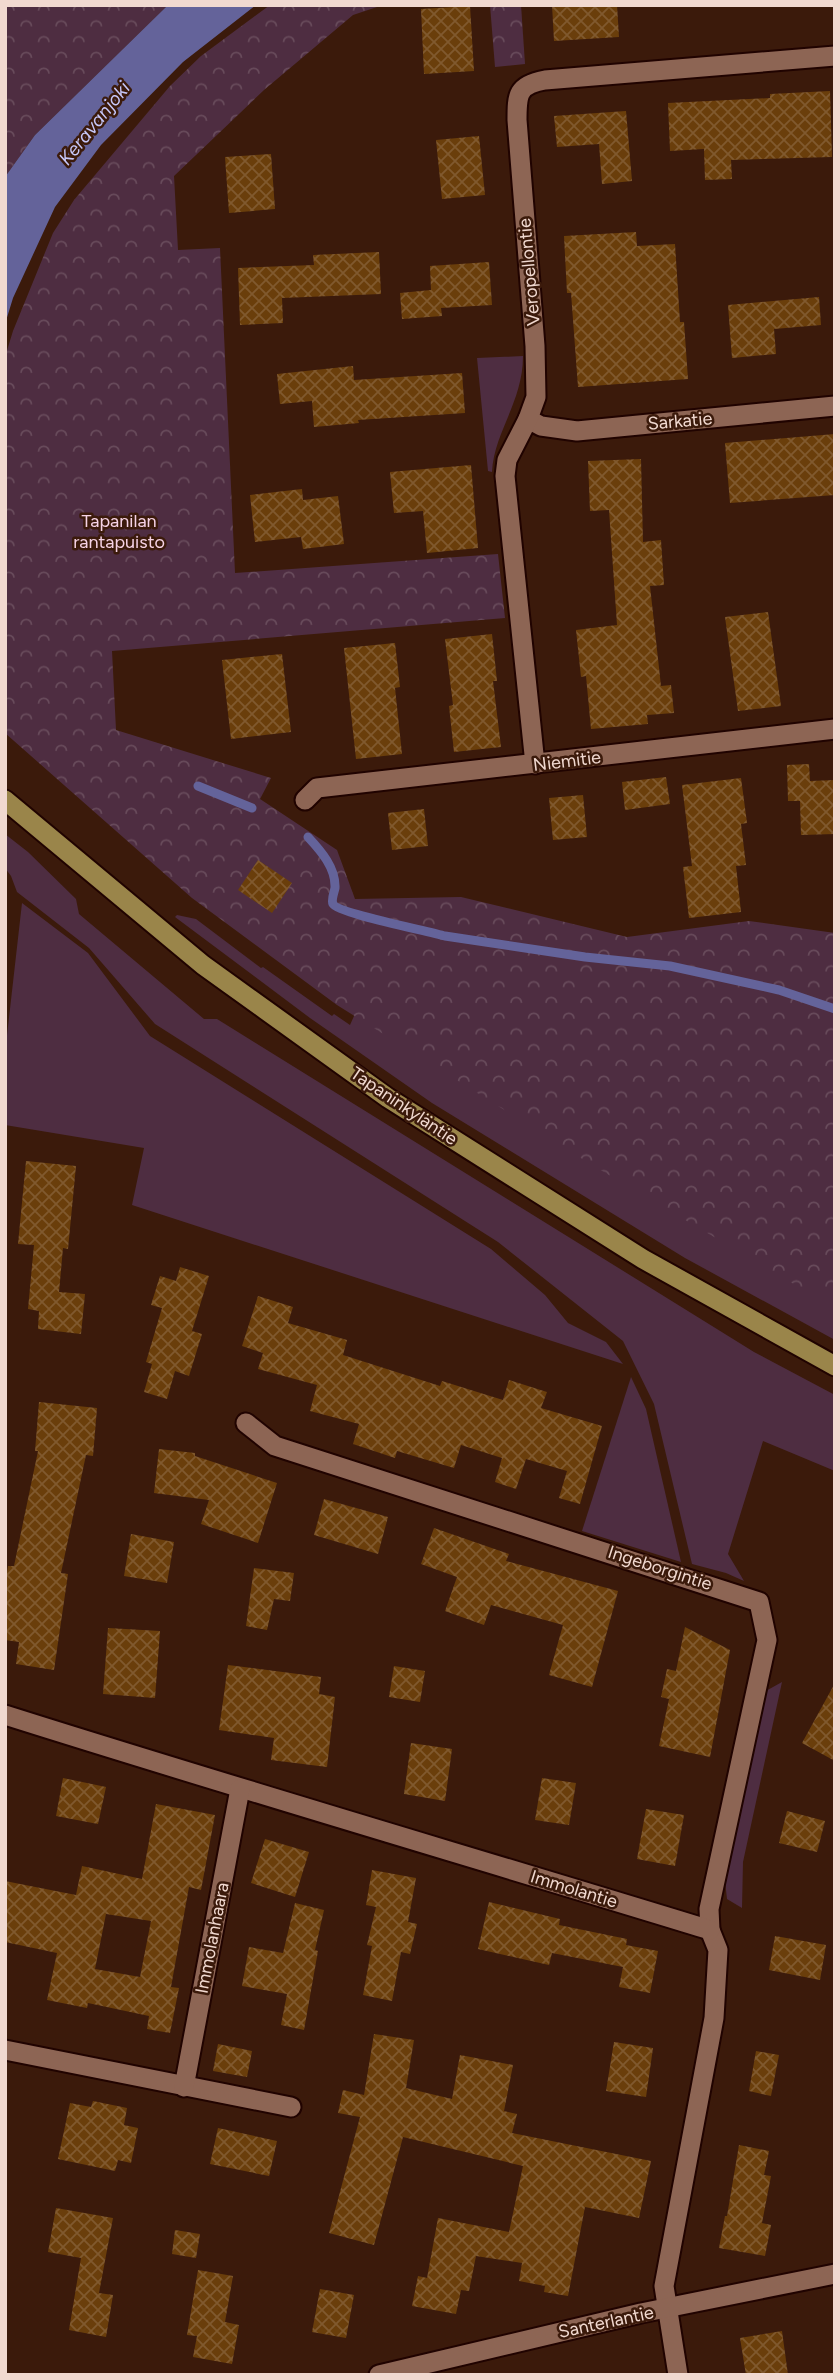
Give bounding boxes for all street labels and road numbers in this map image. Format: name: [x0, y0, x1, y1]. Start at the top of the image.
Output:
street label: Veropellontie: [513, 217, 545, 327]
street label: Sarkatie: [647, 407, 713, 435]
street label: Niemitie: [532, 746, 602, 776]
street label: Tapaninkyläntie: [346, 1062, 462, 1150]
street label: Ingeborgintie: [605, 1541, 715, 1595]
street label: Immolantie: [528, 1865, 620, 1913]
street label: Immolanhaara: [190, 1881, 234, 1995]
street label: Santerlantie: [556, 2301, 656, 2343]

